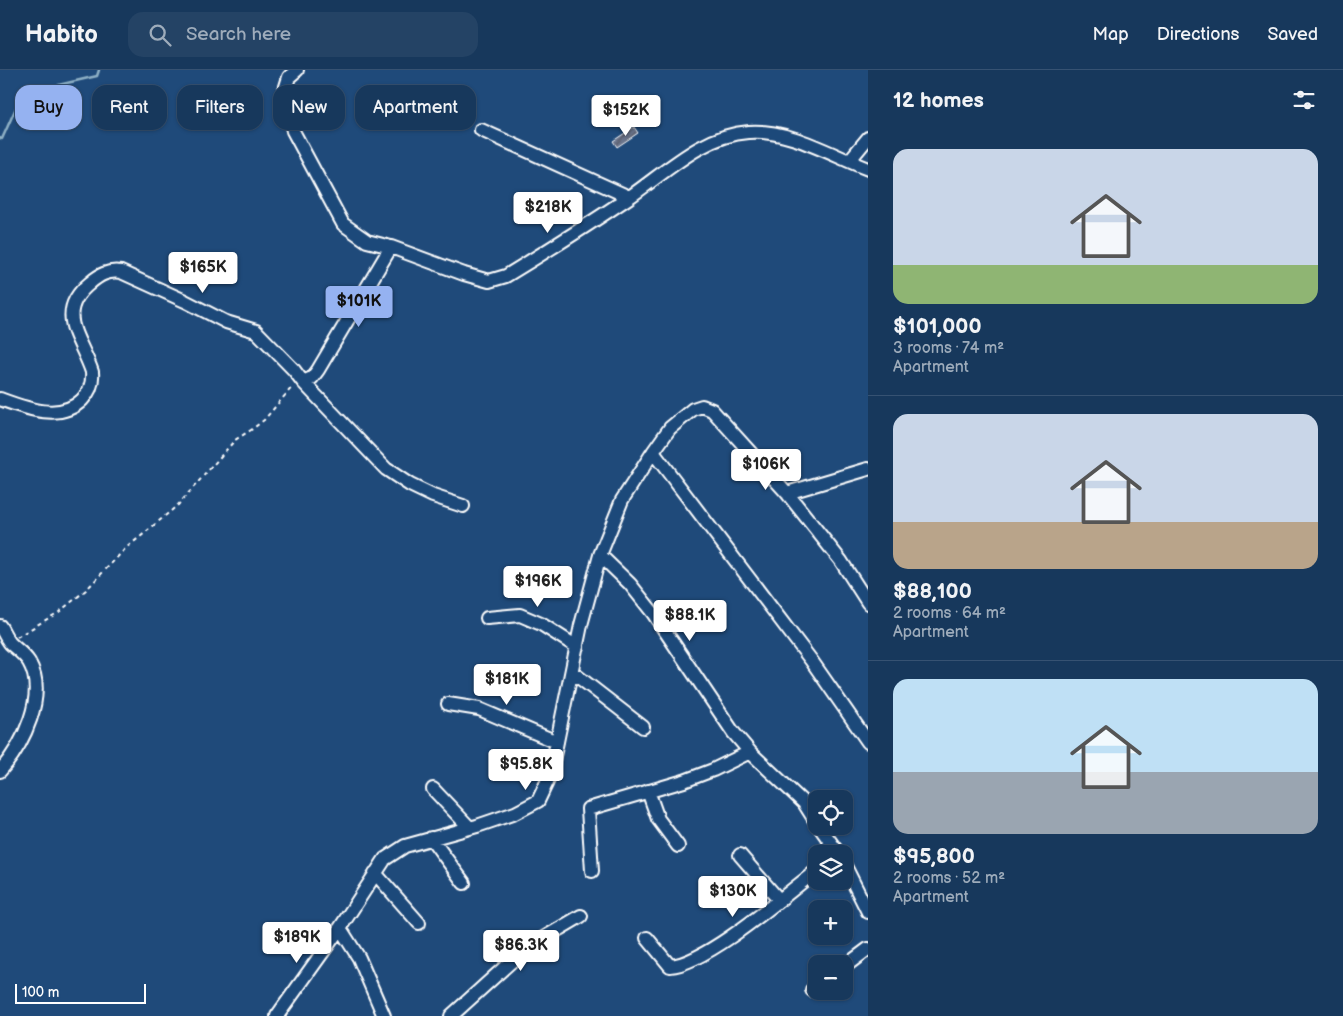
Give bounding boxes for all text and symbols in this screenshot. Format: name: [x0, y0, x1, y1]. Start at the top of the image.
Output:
search box: [128, 12, 478, 57]
text: Habito: [25, 20, 98, 49]
icon: search: [146, 21, 174, 49]
text: Search here: [186, 23, 291, 46]
text: Map: [1093, 24, 1129, 45]
text: Directions: [1157, 24, 1239, 45]
text: Saved: [1267, 24, 1318, 45]
chip: Buy: [15, 85, 82, 130]
chip: Rent: [92, 85, 167, 130]
chip: Filters: [177, 85, 263, 130]
chip: New: [273, 85, 345, 130]
chip: Apartment: [355, 85, 476, 130]
icon: filters: [1290, 86, 1318, 114]
text: 12 homes: [893, 88, 984, 113]
pin: $152K: [591, 94, 661, 137]
text: $152K: [603, 101, 649, 120]
icon: home: [1061, 181, 1151, 271]
pin: $218K: [513, 191, 583, 234]
text: $218K: [524, 198, 572, 217]
pin: $165K: [168, 252, 238, 294]
text: $165K: [179, 258, 227, 277]
pin: $101K: [324, 286, 394, 328]
text: $101K: [337, 292, 381, 311]
text: $101,000: [893, 314, 982, 339]
text: 3 rooms · 74 m²: [893, 339, 1004, 358]
text: Apartment: [893, 358, 969, 377]
icon: home: [1061, 447, 1151, 537]
pin: $106K: [731, 448, 801, 491]
text: $106K: [742, 455, 790, 474]
pin: $196K: [503, 566, 573, 608]
text: $196K: [514, 572, 562, 591]
text: $88,100: [893, 579, 972, 604]
pin: $88.1K: [649, 600, 731, 642]
text: 2 rooms · 64 m²: [893, 604, 1006, 623]
text: $88.1K: [665, 606, 715, 625]
text: Apartment: [893, 623, 969, 642]
pin: $181K: [472, 664, 542, 706]
text: $181K: [485, 670, 529, 689]
icon: home: [1061, 712, 1151, 802]
pin: $95.8K: [485, 748, 567, 791]
text: $95.8K: [499, 755, 553, 774]
map controls: [808, 790, 853, 1000]
button: locate: [808, 790, 853, 835]
text: $95,800: [893, 844, 975, 869]
button: layers: [808, 845, 853, 890]
text: 2 rooms · 52 m²: [893, 869, 1005, 888]
pin: $130K: [698, 876, 768, 918]
text: $130K: [709, 882, 757, 901]
text: Apartment: [893, 888, 969, 907]
button: +: [808, 900, 853, 945]
pin: $189K: [262, 922, 332, 964]
text: $189K: [273, 928, 321, 947]
pin: $86.3K: [480, 930, 562, 972]
text: $86.3K: [494, 936, 548, 955]
button: −: [808, 955, 853, 1000]
scale bar: [15, 981, 146, 1004]
text: 100 m: [22, 984, 59, 1001]

